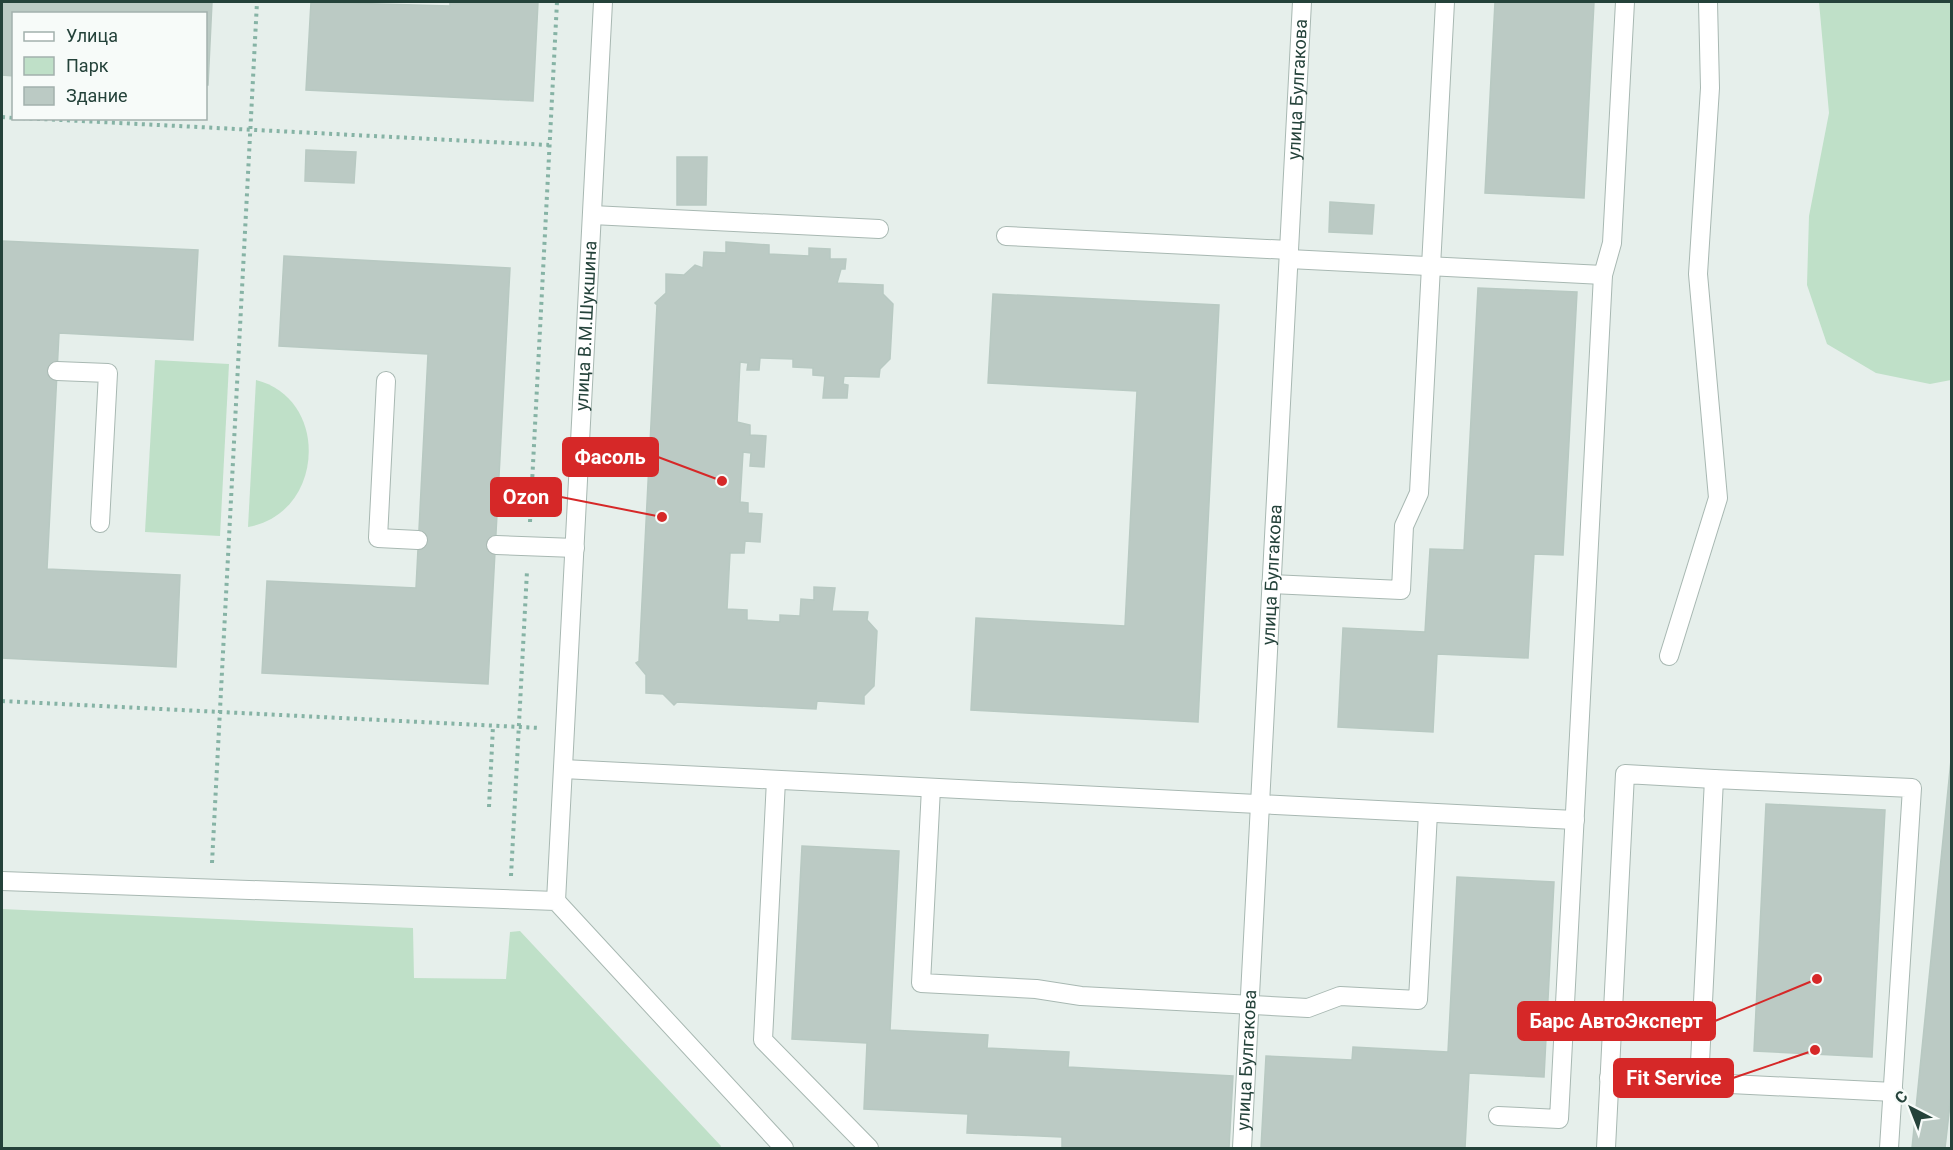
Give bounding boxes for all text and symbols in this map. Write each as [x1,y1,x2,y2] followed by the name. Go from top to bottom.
[12,12,207,120] legend
[1283,18,1311,160] street label: улица Булгакова
[66,25,118,46] text: Улица
[66,55,109,76] text: Парк
[66,85,128,106] text: Здание
[571,240,601,412] street label: улица В.М.Шукшина
[563,438,658,476] callout: Фасоль
[574,445,646,469] text: Фасоль
[491,478,561,516] callout: Ozon
[503,485,549,509] text: Ozon
[1257,504,1286,646] street label: улица Булгакова
[1232,989,1260,1131] street label: улица Булгакова
[1518,1002,1715,1040] callout: Барс АвтоЭксперт
[1529,1009,1703,1033] text: Барс АвтоЭксперт
[1614,1059,1733,1097] callout: Fit Service
[1626,1066,1722,1090] text: Fit Service
[1881,1078,1941,1138] north arrow
[1891,1087,1912,1108] text: С

